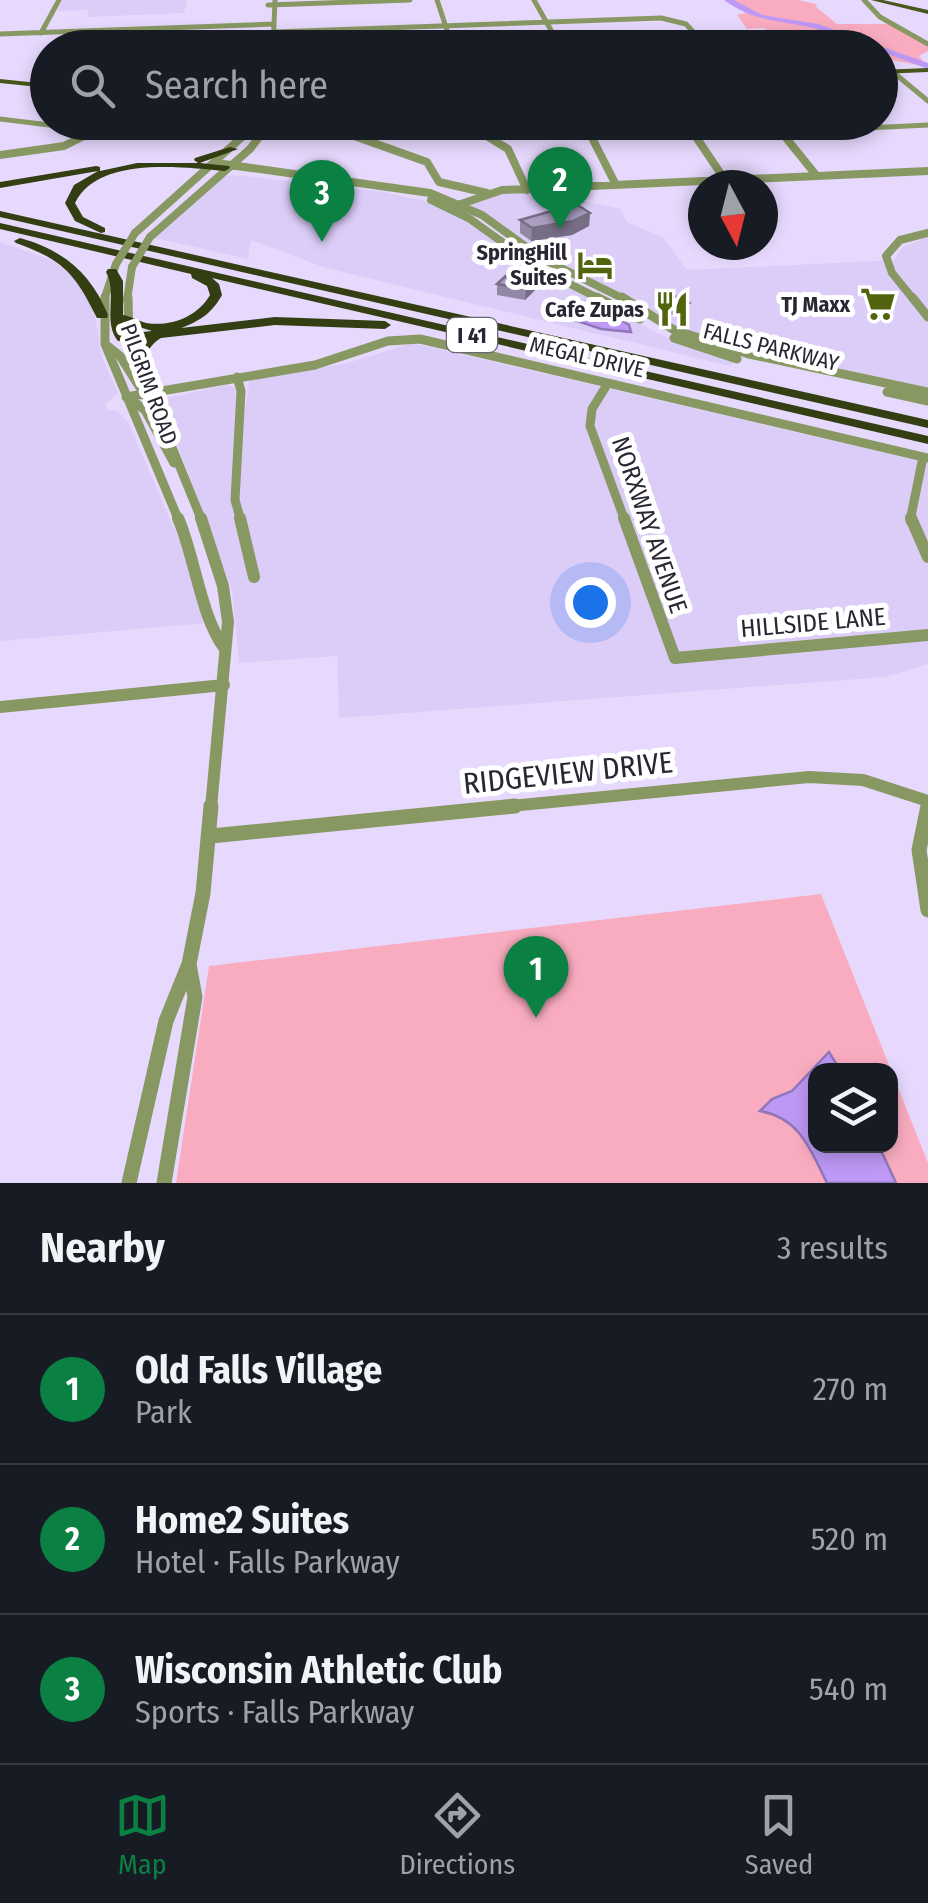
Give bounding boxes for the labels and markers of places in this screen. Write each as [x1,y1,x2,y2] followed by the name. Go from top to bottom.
[528,146,592,229] pin: 2
[290,160,354,242] pin: 3
[476,239,568,291] place label: SpringHill Suites
[576,246,614,284] hotel icon: SpringHill Suites
[859,285,897,323] supermarket icon: TJ Maxx
[653,290,691,328] restaurant icon: Cafe Zupas
[781,291,851,318] place label: TJ Maxx
[545,296,644,323] place label: Cafe Zupas
[504,936,568,1018] pin: 1

